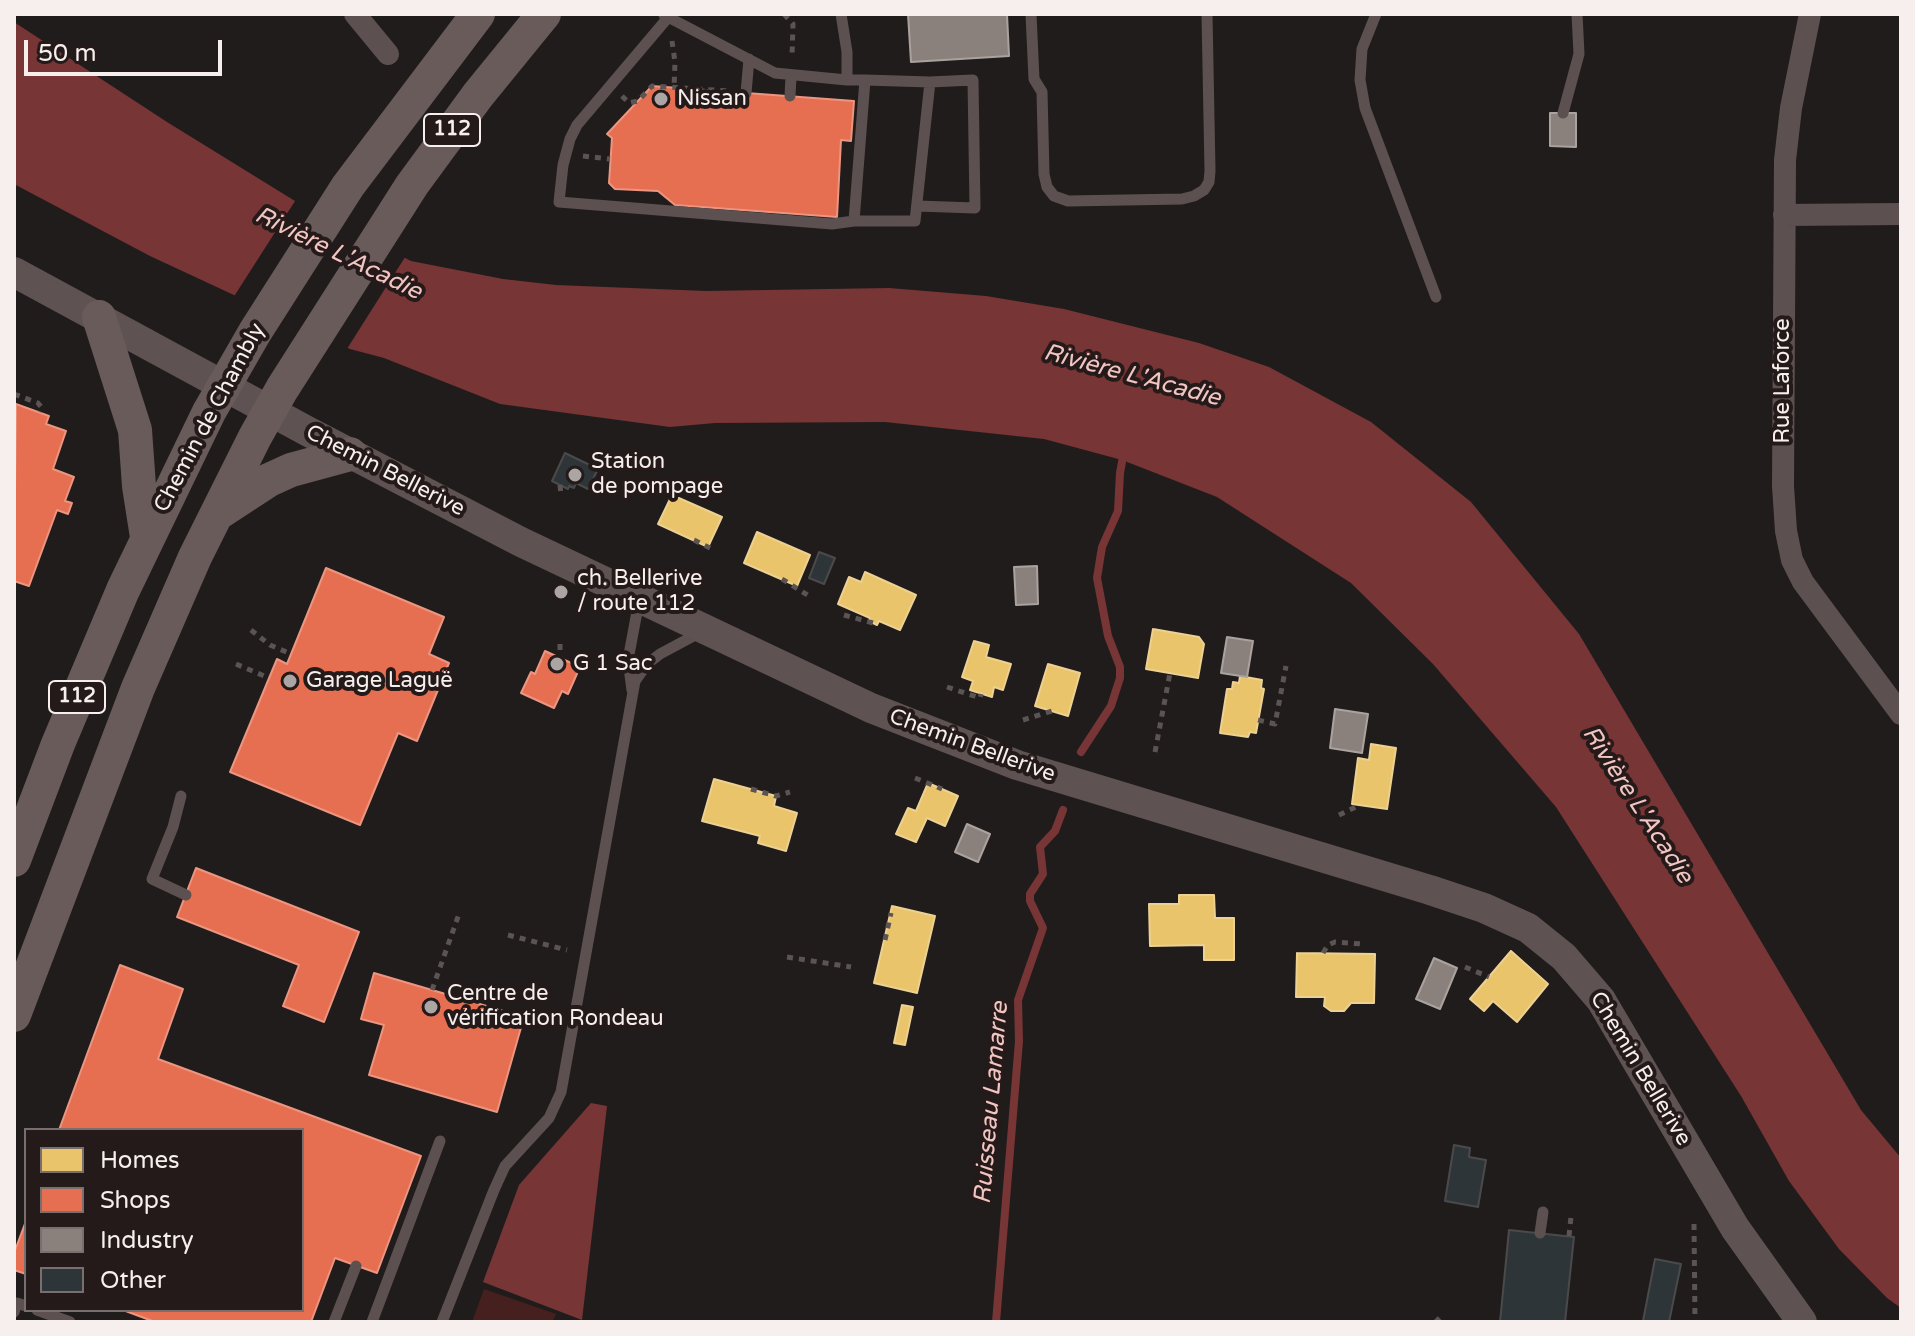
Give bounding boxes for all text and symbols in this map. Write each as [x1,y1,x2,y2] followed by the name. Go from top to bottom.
[28,24,226,74] scale bar
[38,39,96,68] text: 50 m
[677,86,747,112] place label: Nissan
[652,90,670,108] marker: Nissan
[424,114,480,146] road number: 112
[250,201,426,307] water label: Rivière L'Acadie
[1770,318,1796,444] street label: Rue Laforce
[149,319,271,517] street label: Chemin de Chambly
[1040,339,1224,413] water label: Rivière L'Acadie
[301,420,469,522] street label: Chemin Bellerive
[591,449,723,500] place label: Station de pompage
[566,466,584,484] marker: Station de pompage
[577,566,702,618] place label: ch. Bellerive / route 112
[552,583,570,601] marker: ch. Bellerive / route 112
[573,651,653,677] place label: G 1 Sac
[548,655,566,673] marker: G 1 Sac
[306,668,453,694] place label: Garage Laguë
[281,672,299,690] marker: Garage Laguë
[49,681,105,713] road number: 112
[885,704,1059,788] street label: Chemin Bellerive
[1575,721,1699,889] water label: Rivière L'Acadie
[447,981,664,1032] place label: Centre de vérification Rondeau
[1584,987,1696,1151] street label: Chemin Bellerive
[422,998,440,1016] marker: Centre de vérification Rondeau
[969,1001,1015,1205] water label: Ruisseau Lamarre
[24,1128,304,1312] legend
[100,1146,180,1175] text: Homes
[100,1186,170,1215] text: Shops
[100,1226,194,1255] text: Industry
[100,1266,166,1295] text: Other

